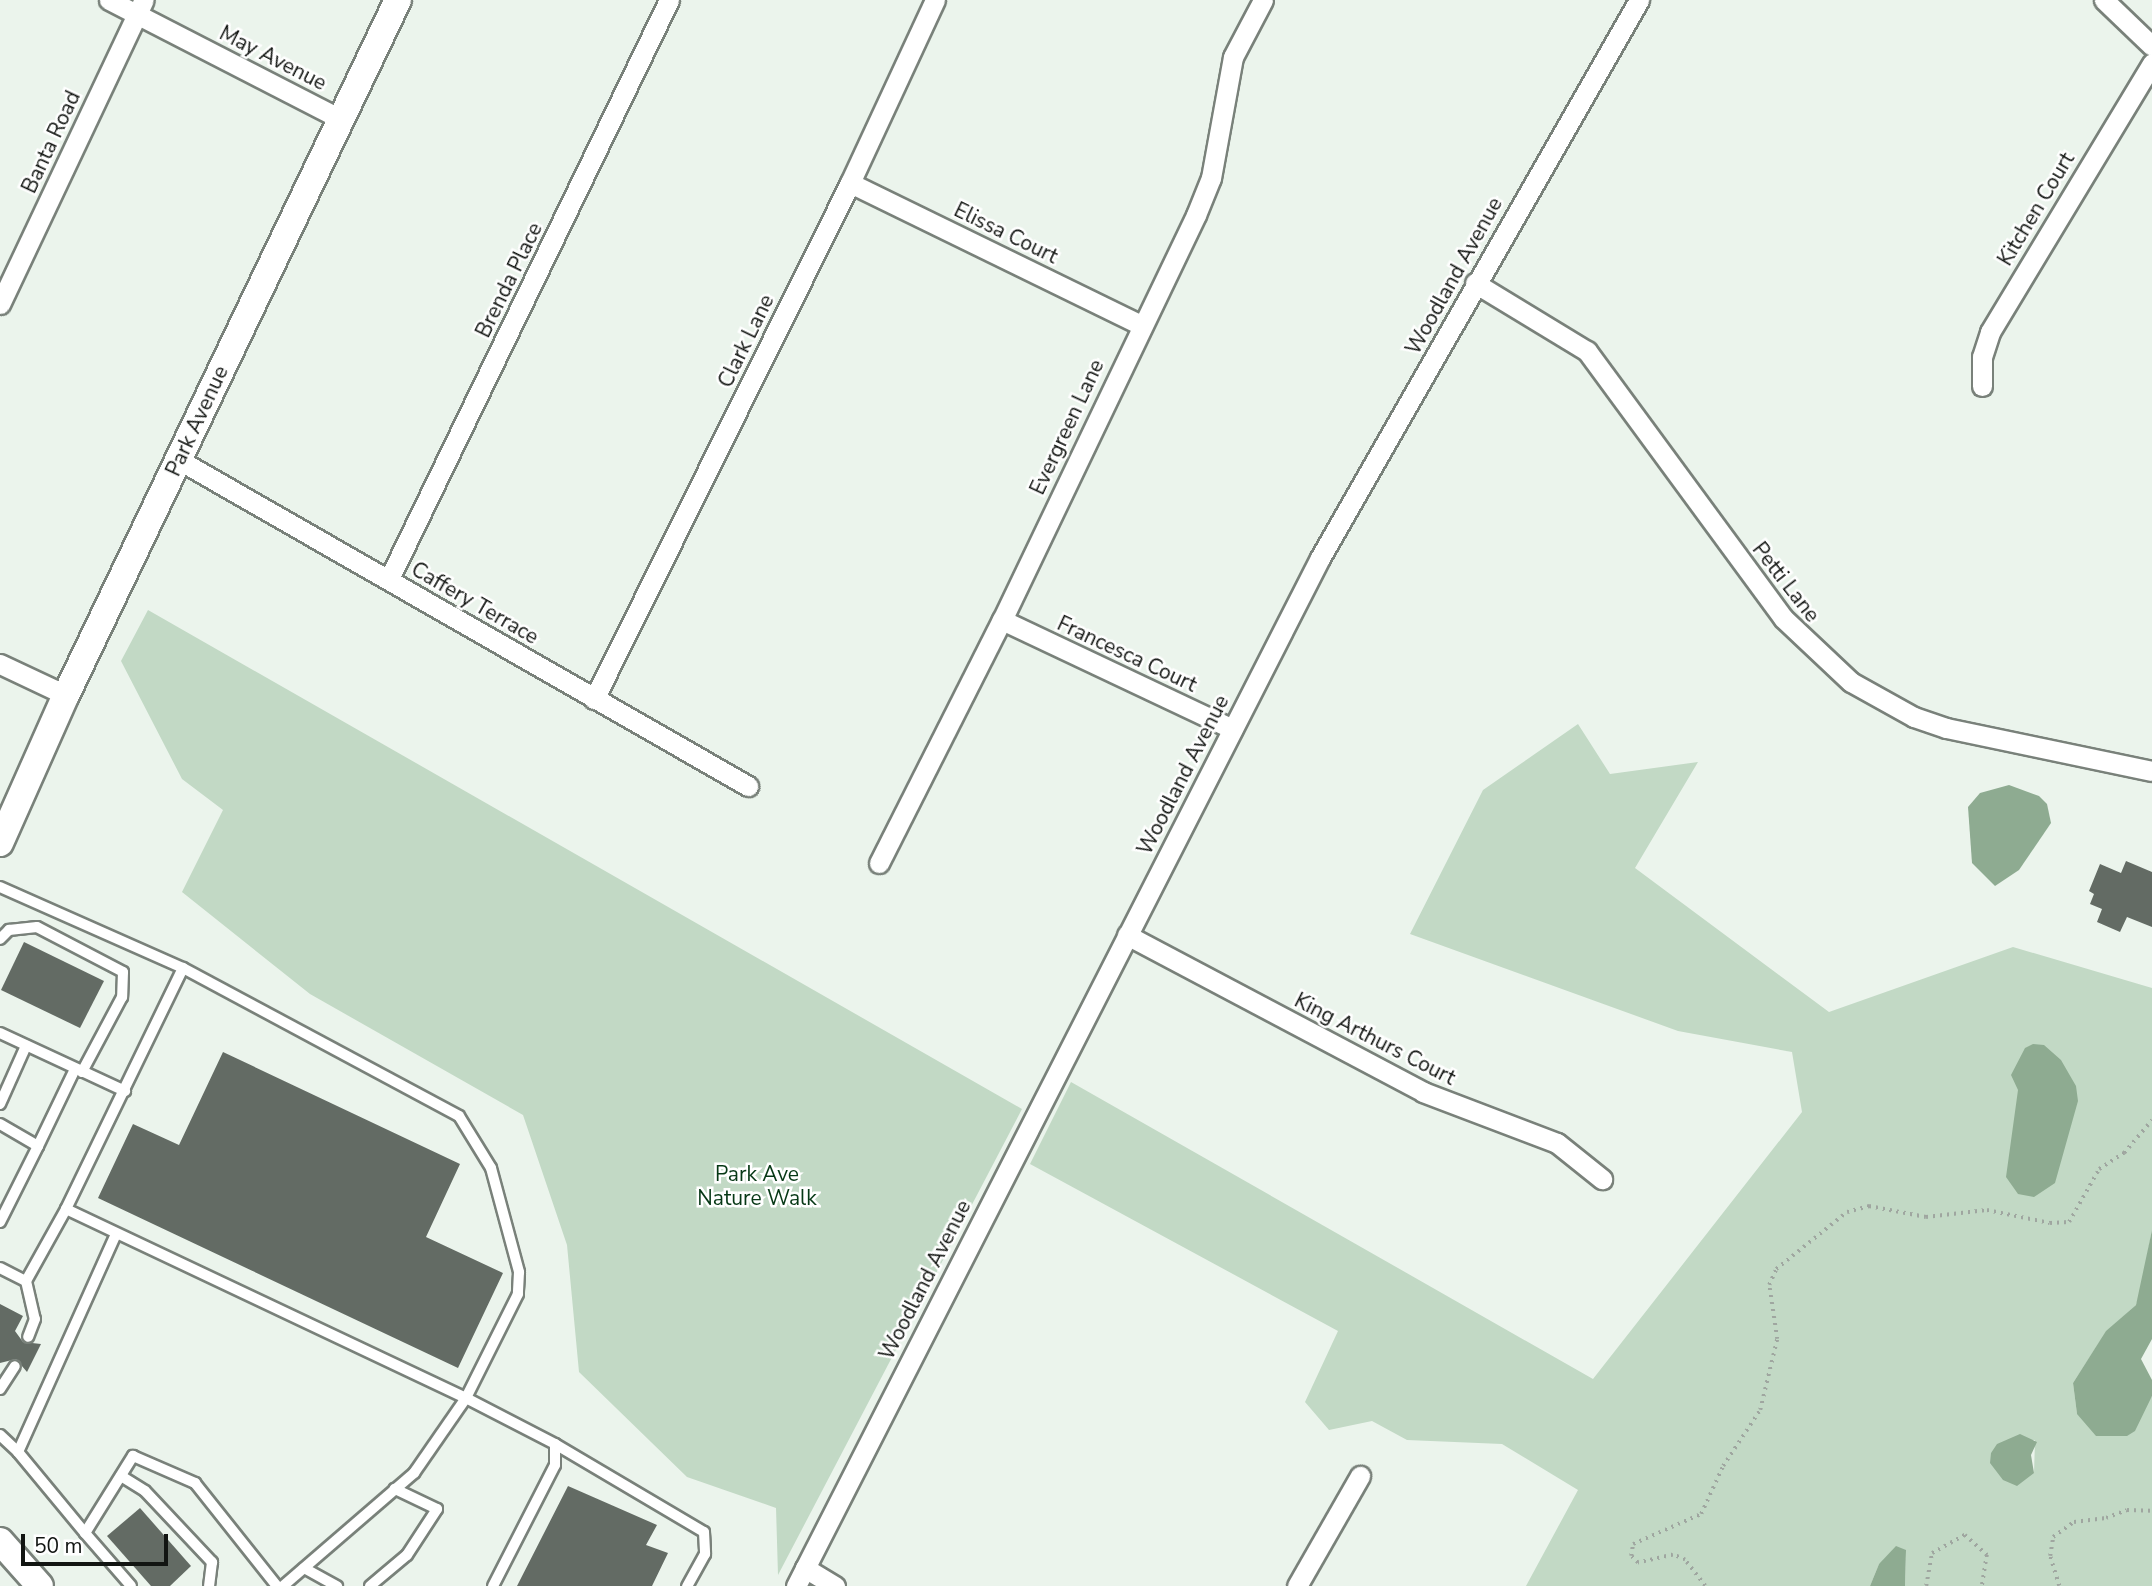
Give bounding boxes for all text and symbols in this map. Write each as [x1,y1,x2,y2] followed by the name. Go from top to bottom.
[215,20,331,96] street label: May Avenue
[16,87,86,197] street label: Banta Road
[1992,148,2080,270] street label: Kitchen Court
[1400,193,1508,359] street label: Woodland Avenue
[950,197,1062,269] street label: Elissa Court
[470,218,548,342] street label: Brenda Place
[713,290,779,392] street label: Clark Lane
[1025,355,1109,499] street label: Evergreen Lane
[160,362,234,480] street label: Park Avenue
[1747,537,1825,627] street label: Petti Lane
[407,556,543,650] street label: Caffery Terrace
[1053,611,1201,697] street label: Francesca Court
[1132,691,1234,859] street label: Woodland Avenue
[1290,988,1460,1090] street label: King Arthurs Court
[697,1161,817,1211] park label: Park Ave Nature Walk
[874,1196,976,1364] street label: Woodland Avenue
[24,1520,172,1564] scale bar
[34,1532,83,1560] text: 50 m

